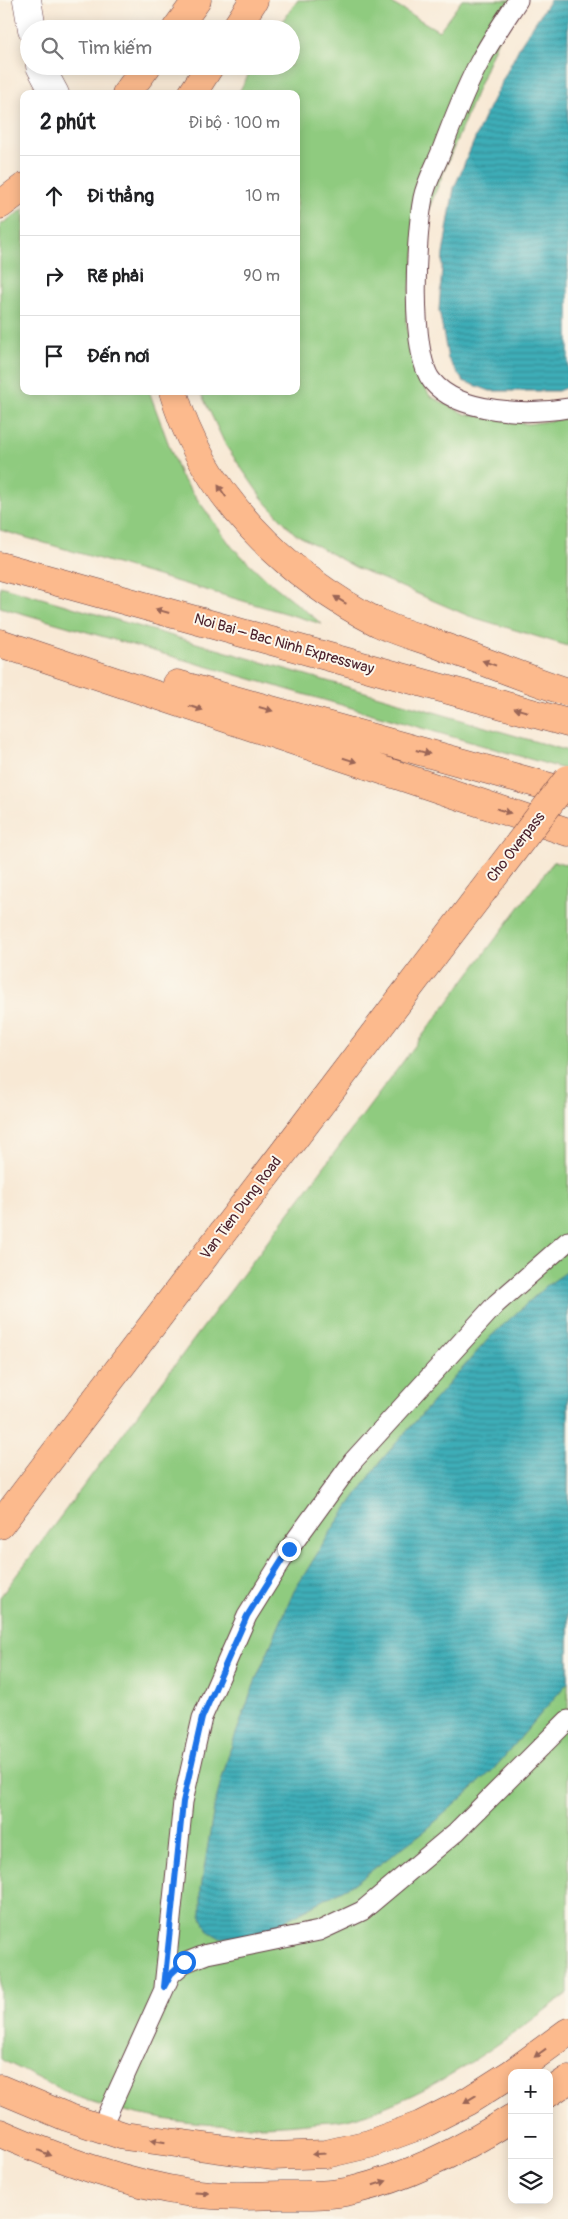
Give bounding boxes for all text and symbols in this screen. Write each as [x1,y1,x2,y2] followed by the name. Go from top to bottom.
[20,20,300,75] search box
[38,34,66,62] icon: search
[78,36,152,60] text: Tìm kiếm
[40,109,95,136] text: 2 phút
[188,113,280,133] text: Đi bộ · 100 m
[40,182,68,210] icon: ahead
[87,184,154,208] text: Đi thẳng
[245,186,280,206] text: 10 m
[40,262,68,290] icon: right
[87,264,143,288] text: Rẽ phải
[243,266,280,286] text: 90 m
[40,342,68,370] icon: arrive
[87,344,149,368] text: Đến nơi
[217,484,227,497] one-way arrow
[334,595,347,604] one-way arrow
[155,606,170,614] one-way arrow
[192,609,377,679] street label: Noi Bai – Bac Ninh Expressway
[482,659,497,666] one-way arrow
[188,705,203,713] one-way arrow
[259,705,274,713] one-way arrow
[513,706,528,714] one-way arrow
[415,748,430,756] one-way arrow
[342,757,357,764] one-way arrow
[497,807,512,815] one-way arrow
[483,808,550,886] street label: Cho Overpass
[196,1153,286,1263] street label: Van Tien Dung Road
[278,1538,301,1561] route end
[173,1951,196,1974] route start
[533,2048,547,2058] one-way arrow
[508,2069,553,2204] map controls
[508,2069,553,2114] button: +
[464,2094,477,2103] one-way arrow
[508,2114,553,2159] button: −
[149,2137,165,2145] one-way arrow
[38,2149,52,2157] one-way arrow
[311,2151,327,2159] one-way arrow
[508,2159,553,2204] button: layers
[373,2178,388,2186] one-way arrow
[194,2190,210,2198] one-way arrow

